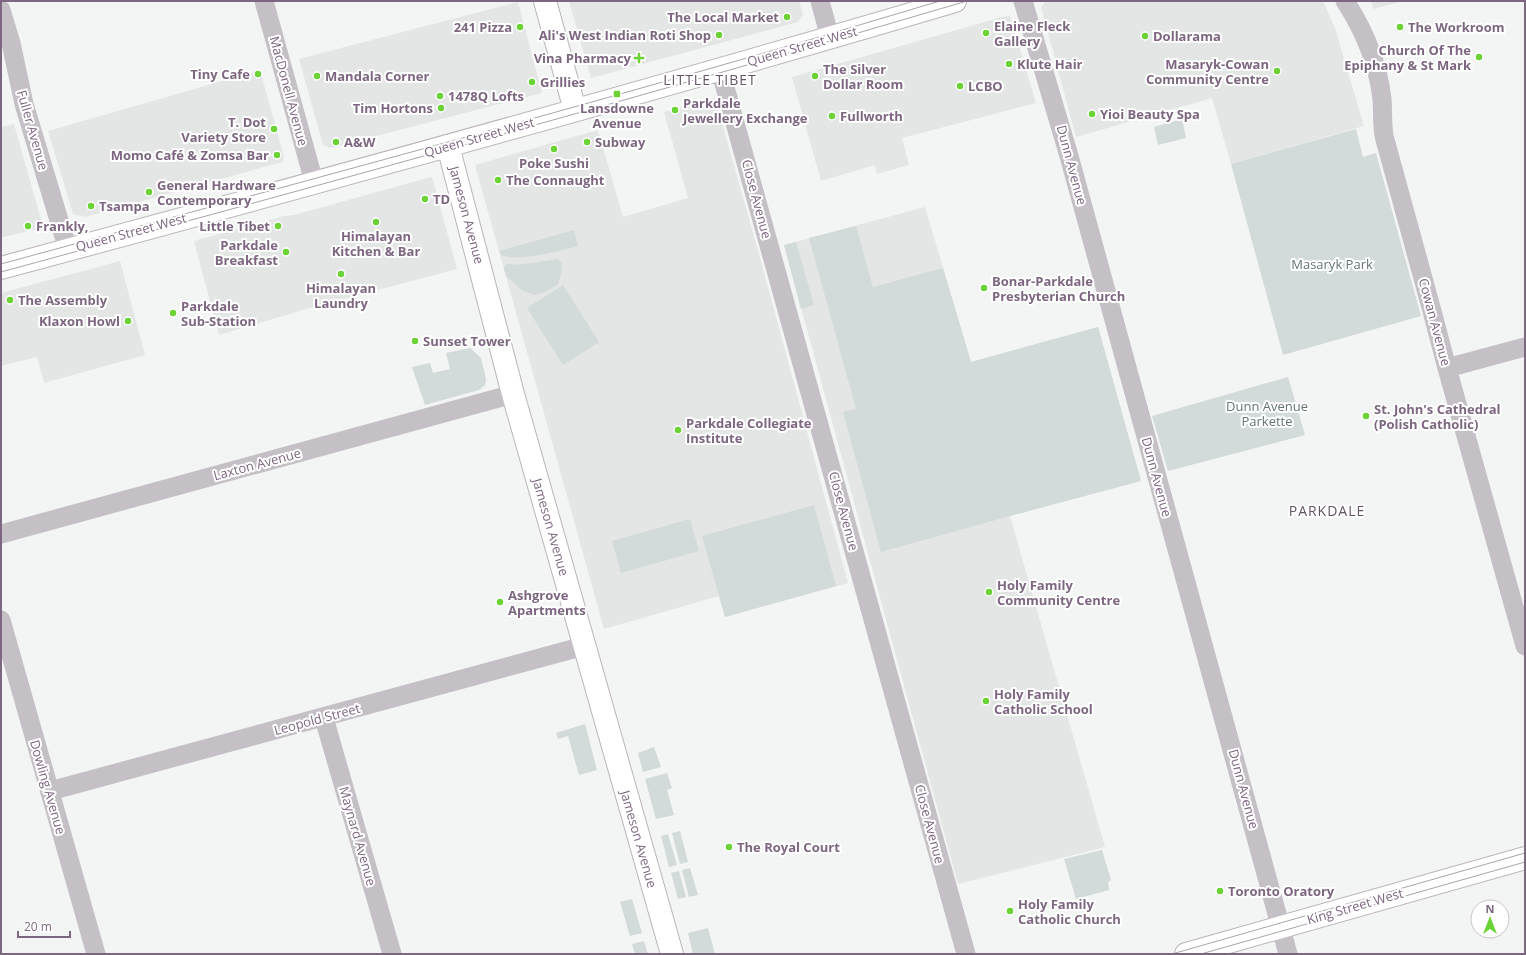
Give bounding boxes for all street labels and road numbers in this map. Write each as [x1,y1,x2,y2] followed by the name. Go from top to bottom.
[745,22,860,70] street label: Queen Street West
[266,34,312,148] street label: MacDonell Avenue
[13,88,53,172] street label: Fuller Avenue
[422,113,537,161] street label: Queen Street West
[1053,123,1091,207] street label: Dunn Avenue
[738,157,776,241] street label: Close Avenue
[445,162,489,266] street label: Jameson Avenue
[74,208,189,255] street label: Queen Street West
[1415,276,1455,368] street label: Cowan Avenue
[1138,435,1176,519] street label: Dunn Avenue
[211,444,303,484] street label: Laxton Avenue
[825,469,863,553] street label: Close Avenue
[528,474,574,578] street label: Jameson Avenue
[272,699,362,739] street label: Leopold Street
[26,738,70,836] street label: Dowling Avenue
[1225,747,1263,831] street label: Dunn Avenue
[911,782,949,866] street label: Close Avenue
[335,784,381,888] street label: Maynard Avenue
[616,786,662,890] street label: Jameson Avenue
[1305,884,1406,928] street label: King Street West

